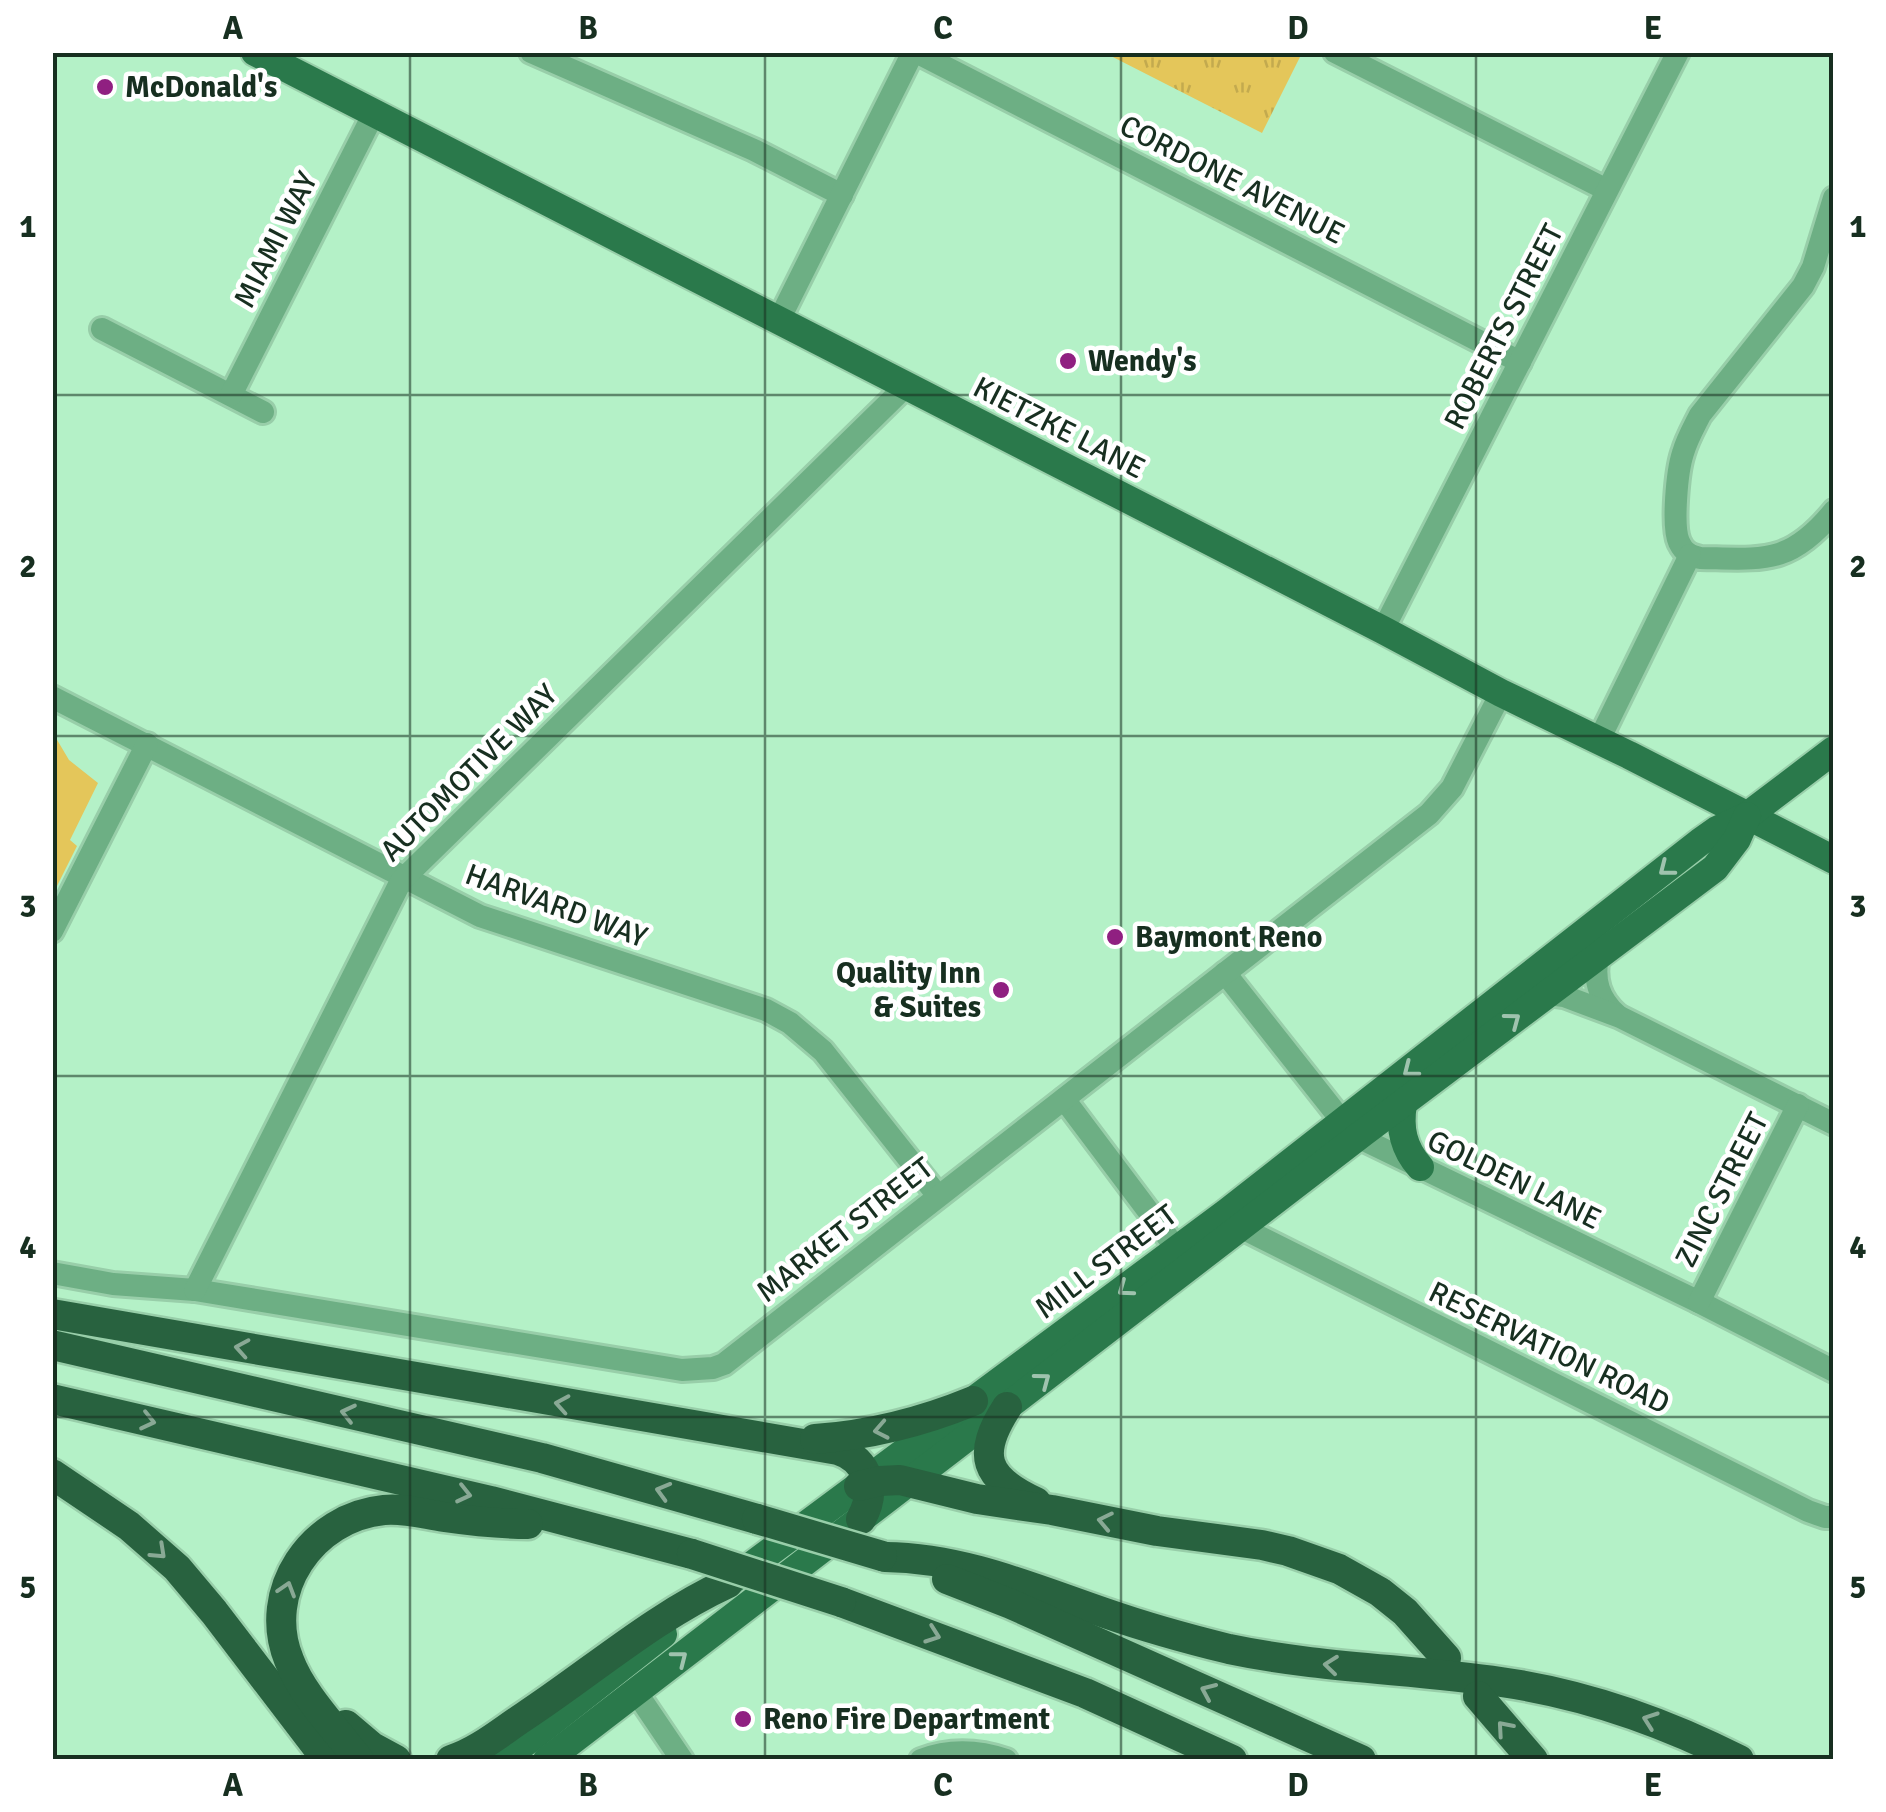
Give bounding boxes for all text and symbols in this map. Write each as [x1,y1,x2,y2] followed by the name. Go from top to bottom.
[223,9,244,48] text: A
[578,9,598,48] text: B
[933,9,953,48] text: C
[1287,9,1309,48] text: D
[1644,9,1662,48] text: E
[125,69,277,106] place label: McDonald's
[94,76,116,98] marker: McDonald's
[1113,107,1351,253] street label: CORDONE AVENUE
[226,166,326,314] street label: MIAMI WAY
[19,207,37,246] text: 1
[1849,207,1867,246] text: 1
[1436,218,1572,436] street label: ROBERTS STREET
[1088,343,1197,380] place label: Wendy's
[1057,350,1079,372] marker: Wendy's
[967,369,1151,487] street label: KIETZKE LANE
[19,547,37,586] text: 2
[1849,547,1867,586] text: 2
[373,677,565,869] street label: AUTOMOTIVE WAY
[460,856,652,956] street label: HARVARD WAY
[1659,857,1677,874] one-way arrow
[19,887,37,926] text: 3
[1849,887,1867,926] text: 3
[1135,919,1323,956] place label: Baymont Reno
[1104,926,1126,948] marker: Baymont Reno
[836,955,981,1026] place label: Quality Inn & Suites
[990,979,1012,1001] marker: Quality Inn & Suites
[1502,1015,1520,1032] one-way arrow
[1403,1058,1421,1076] one-way arrow
[1667,1106,1777,1273] street label: ZINC STREET
[1421,1122,1607,1238] street label: GOLDEN LANE
[749,1149,941,1311] street label: MARKET STREET
[1028,1197,1184,1327] street label: MILL STREET
[19,1228,37,1267] text: 4
[1849,1228,1867,1267] text: 4
[1423,1274,1675,1422] street label: RESERVATION ROAD
[1118,1277,1136,1294] one-way arrow
[234,1338,250,1359] one-way arrow
[1032,1374,1050,1391] one-way arrow
[554,1394,571,1415] one-way arrow
[340,1404,357,1425] one-way arrow
[139,1409,156,1430] one-way arrow
[872,1419,889,1440] one-way arrow
[455,1482,472,1503] one-way arrow
[655,1482,672,1503] one-way arrow
[1096,1511,1113,1532] one-way arrow
[148,1540,166,1558] one-way arrow
[19,1568,37,1607] text: 5
[1849,1568,1867,1607] text: 5
[275,1582,296,1599] one-way arrow
[923,1623,941,1643] one-way arrow
[669,1652,687,1669] one-way arrow
[1322,1655,1338,1676] one-way arrow
[1200,1683,1218,1703] one-way arrow
[763,1701,1050,1738] place label: Reno Fire Department
[732,1708,754,1730] marker: Reno Fire Department
[1642,1712,1660,1732] one-way arrow
[1498,1722,1516,1740] one-way arrow
[223,1766,244,1805] text: A
[578,1766,598,1805] text: B
[933,1766,953,1805] text: C
[1287,1766,1309,1805] text: D
[1644,1766,1662,1805] text: E

